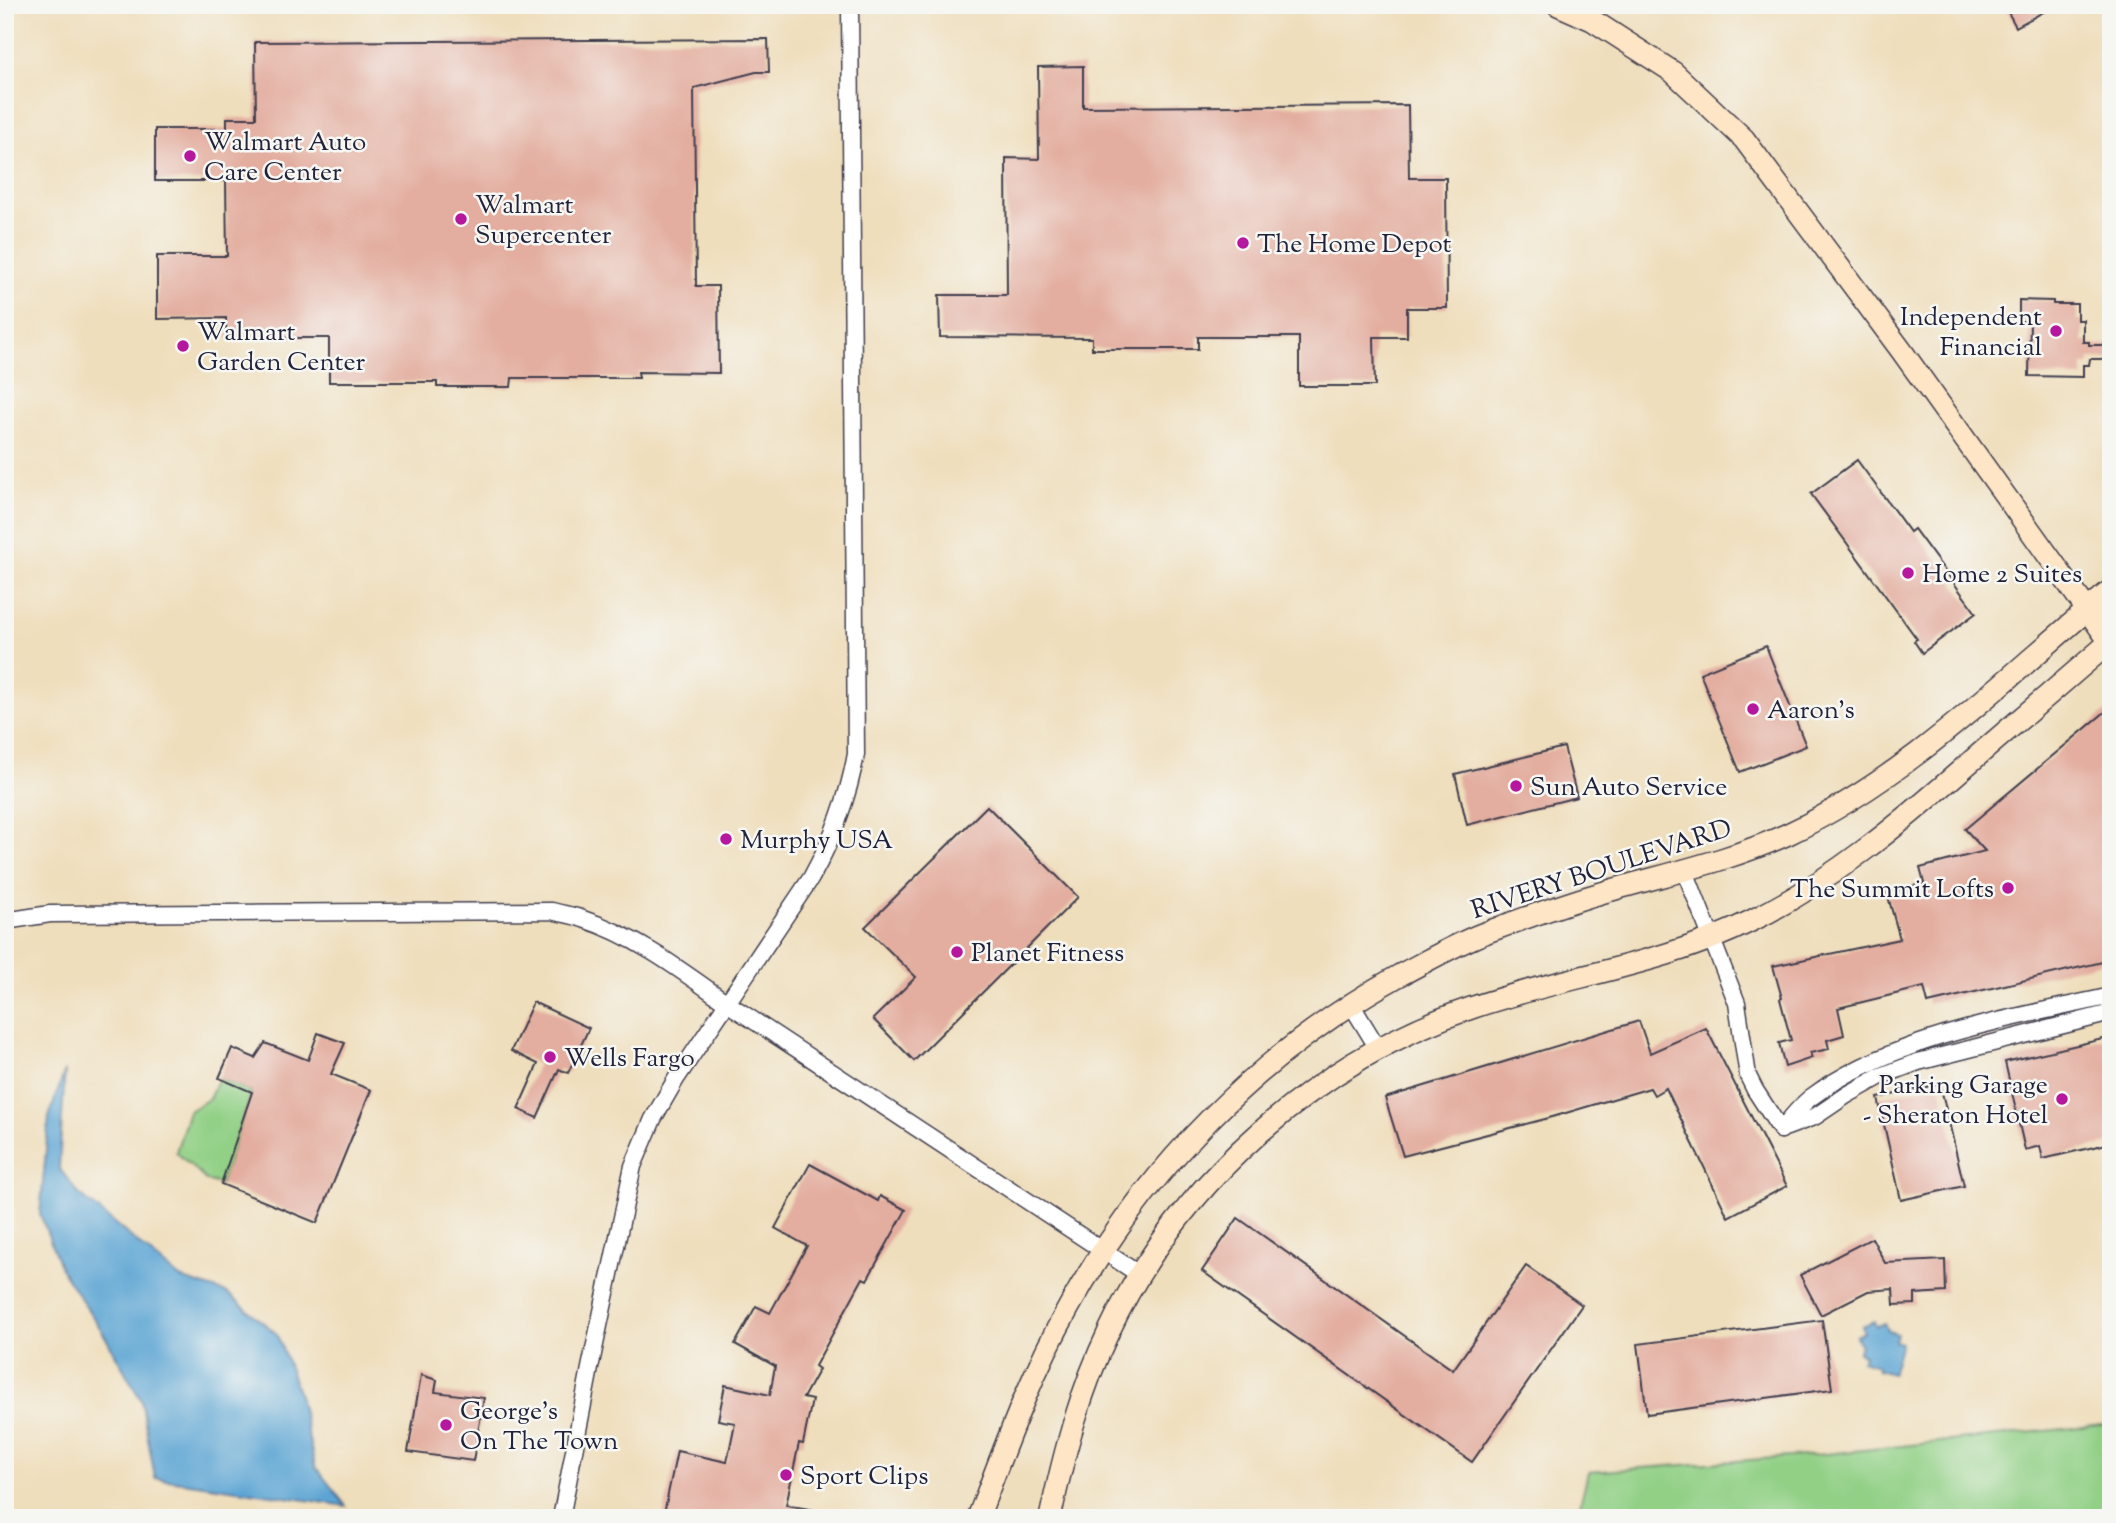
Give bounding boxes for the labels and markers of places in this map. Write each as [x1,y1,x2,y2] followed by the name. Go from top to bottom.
[204,125,366,192] place label: Walmart Auto Care Center
[182,148,198,164] marker: Walmart Auto Care Center
[475,188,612,255] place label: Walmart Supercenter
[453,211,469,227] marker: Walmart Supercenter
[1257,227,1452,264] place label: The Home Depot
[1235,235,1251,251] marker: The Home Depot
[1900,300,2042,367] place label: Independent Financial
[197,315,366,382] place label: Walmart Garden Center
[2048,323,2064,339] marker: Independent Financial
[175,338,191,354] marker: Walmart Garden Center
[1922,557,2082,594] place label: Home 2 Suites
[1900,565,1916,581] marker: Home 2 Suites
[1767,693,1855,730] place label: Aaron's
[1745,701,1761,717] marker: Aaron's
[1530,770,1727,807] place label: Sun Auto Service
[1508,778,1524,794] marker: Sun Auto Service
[740,823,893,860] place label: Murphy USA
[718,831,734,847] marker: Murphy USA
[1790,872,1994,909] place label: The Summit Lofts
[2000,880,2016,896] marker: The Summit Lofts
[971,936,1124,973] place label: Planet Fitness
[949,944,965,960] marker: Planet Fitness
[564,1041,695,1078] place label: Wells Fargo
[542,1049,558,1065] marker: Wells Fargo
[1863,1068,2048,1135] place label: Parking Garage - Sheraton Hotel
[2054,1091,2070,1107] marker: Parking Garage - Sheraton Hotel
[460,1394,618,1461] place label: George's On The Town
[438,1417,454,1433] marker: George's On The Town
[800,1459,928,1496] place label: Sport Clips
[778,1467,794,1483] marker: Sport Clips

